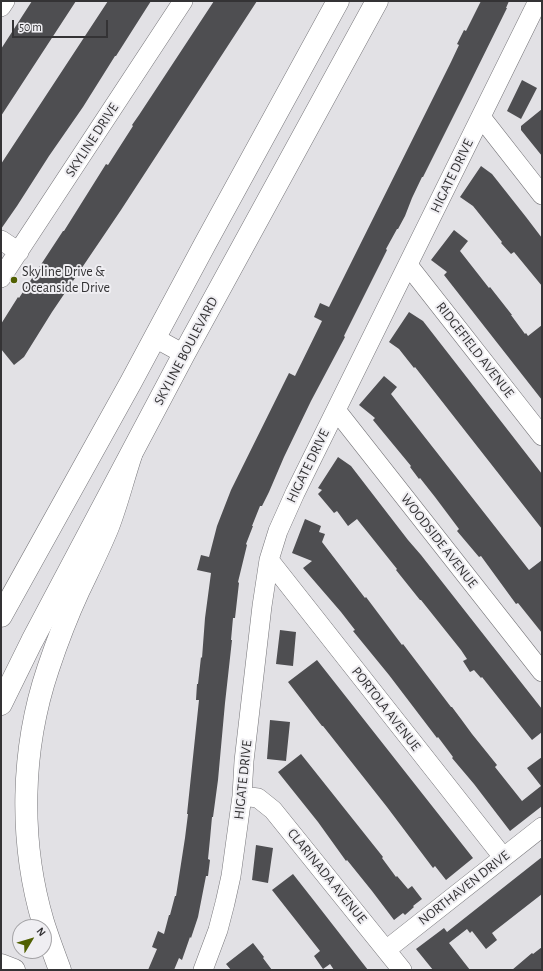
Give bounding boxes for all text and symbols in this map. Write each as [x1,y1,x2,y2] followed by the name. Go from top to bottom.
[14,12,110,38] scale bar
[19,21,42,33] text: 50 m
[62,100,122,180] street label: SKYLINE DRIVE
[427,136,477,216] street label: HIGATE DRIVE
[22,264,110,296] place label: Skyline Drive & Oceanside Drive
[9,275,19,285] marker: Skyline Drive & Oceanside Drive
[150,294,222,408] street label: SKYLINE BOULEVARD
[432,299,518,401] street label: RIDGEFIELD AVENUE
[283,426,333,506] street label: HIGATE DRIVE
[397,490,481,592] street label: WOODSIDE AVENUE
[348,664,424,754] street label: PORTOLA AVENUE
[230,739,256,821] street label: HIGATE DRIVE
[284,825,370,927] street label: CLARINADA AVENUE
[415,847,513,929] street label: NORTHAVEN DRIVE
[12,919,52,959] north arrow
[34,926,48,938] text: N

